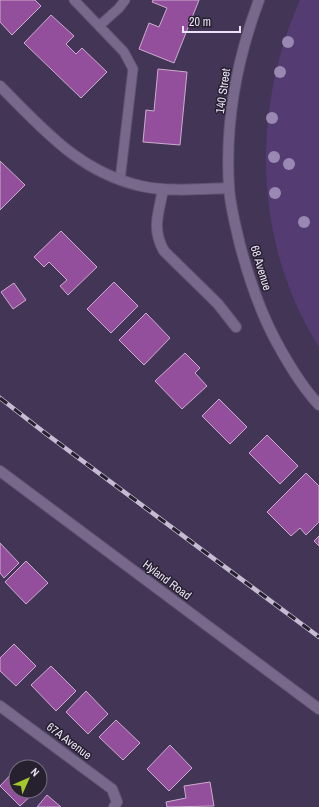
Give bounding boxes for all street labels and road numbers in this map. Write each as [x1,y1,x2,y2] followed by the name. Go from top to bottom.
[212,67,234,115] street label: 140 Street
[247,243,275,293] street label: 68 Avenue
[139,556,195,604] street label: Hyland Road
[43,719,95,763] street label: 67A Avenue

